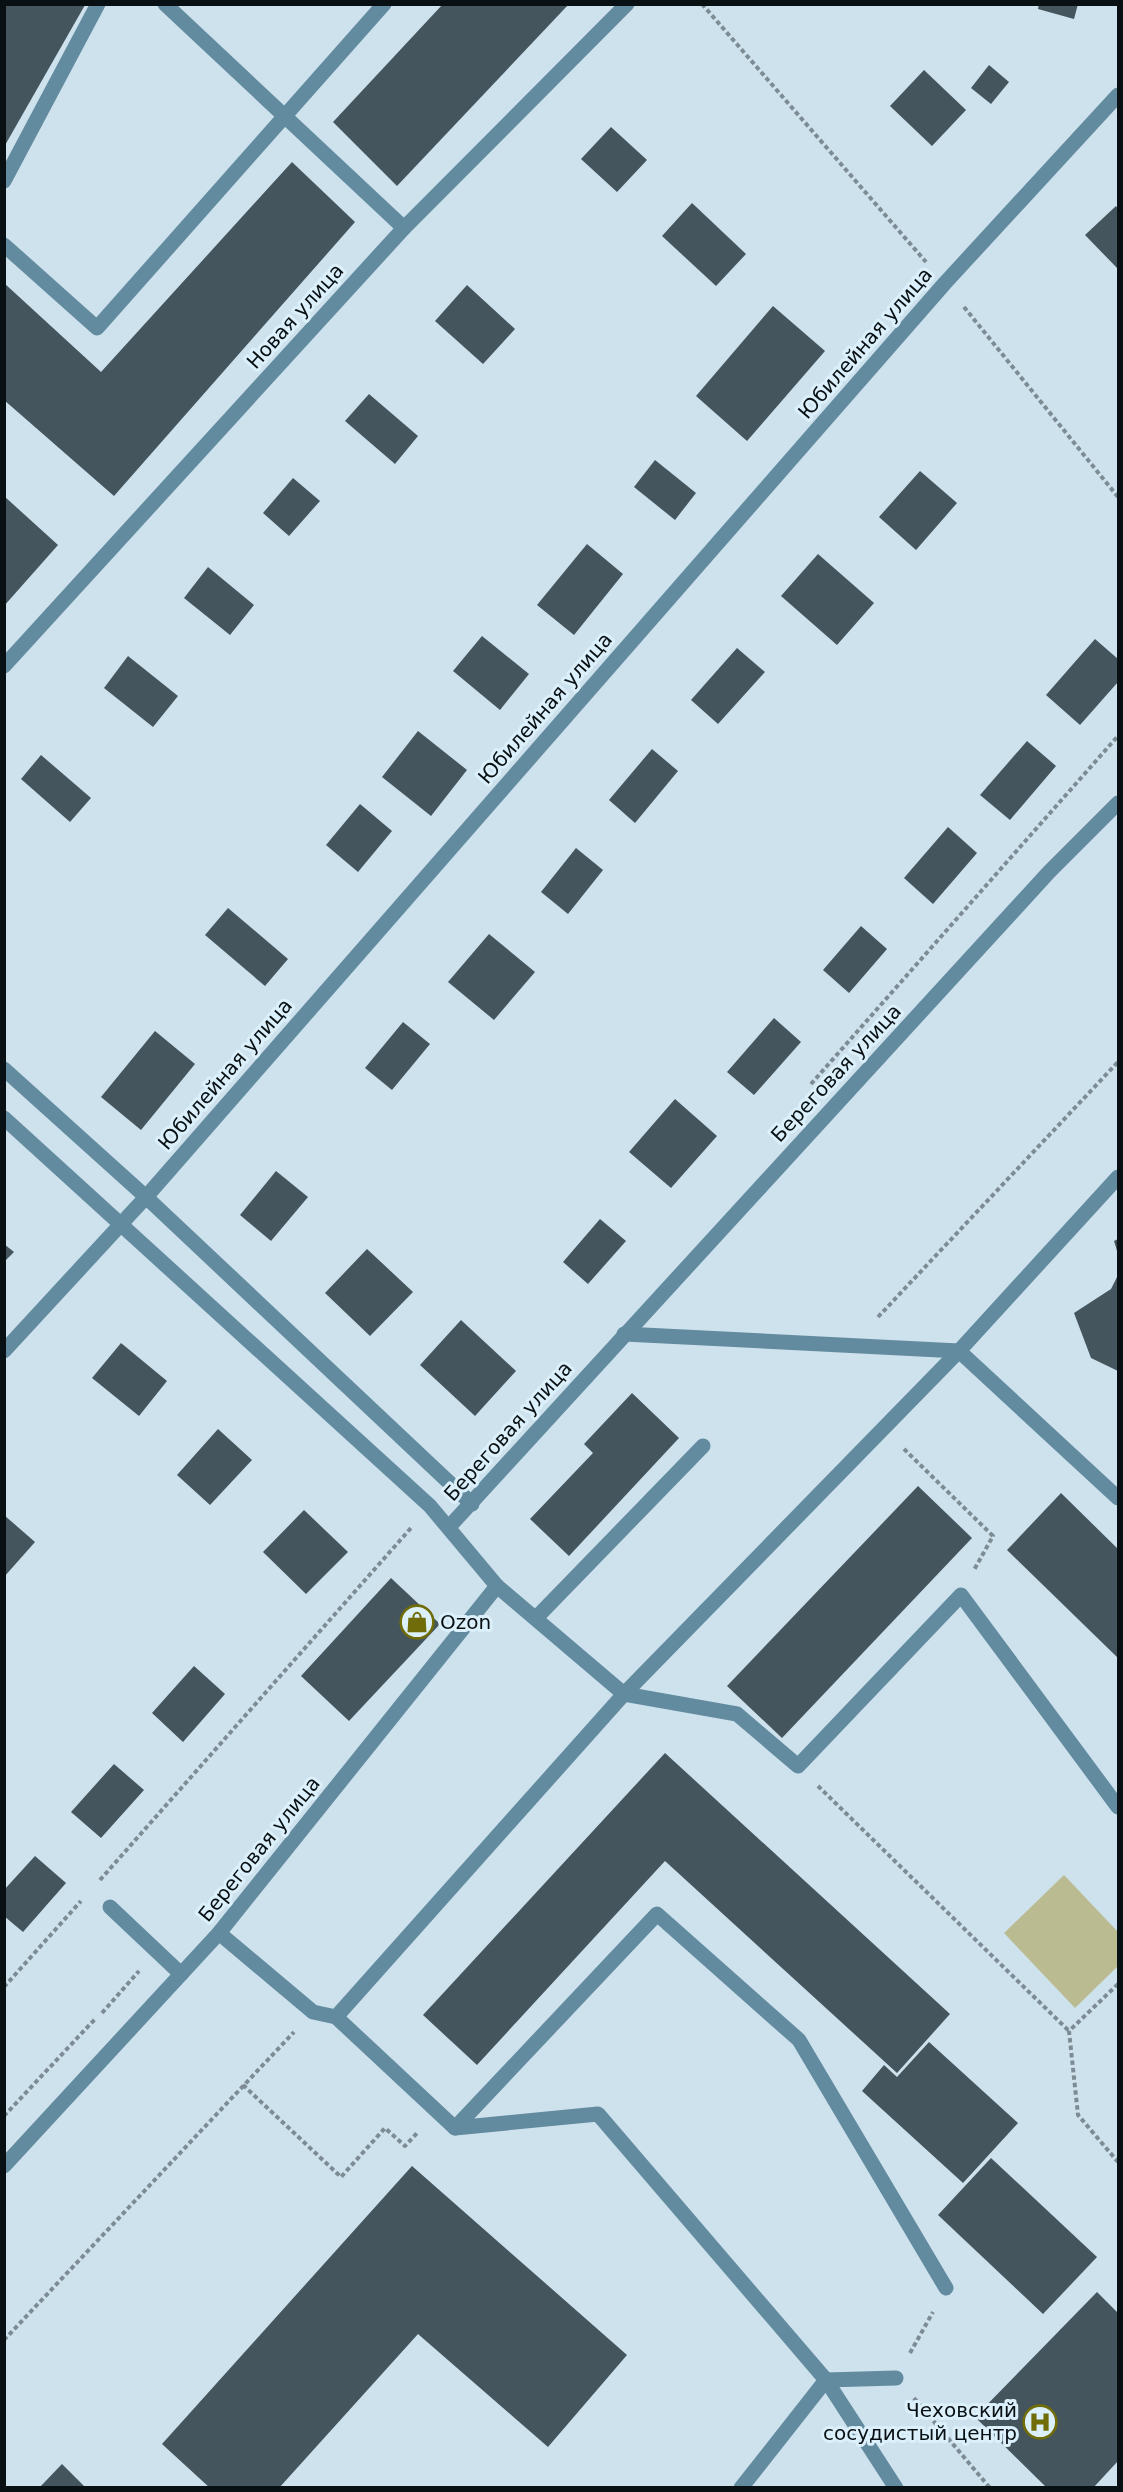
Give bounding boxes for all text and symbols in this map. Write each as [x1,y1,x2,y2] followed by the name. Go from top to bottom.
[242,258,348,374] street label: Новая улица
[793,263,937,423] street label: Юбилейная улица
[473,628,617,788] street label: Юбилейная улица
[153,994,297,1154] street label: Юбилейная улица
[766,999,906,1147] street label: Береговая улица
[439,1356,577,1506] street label: Береговая улица
[399,1604,435,1640] shop icon: Ozon
[440,1610,491,1634] place label: Ozon
[193,1772,325,1926] street label: Береговая улица
[823,2398,1017,2445] place label: Чеховский сосудистый центр
[1022,2404,1058,2440] hospital icon: Чеховский сосудистый центр

